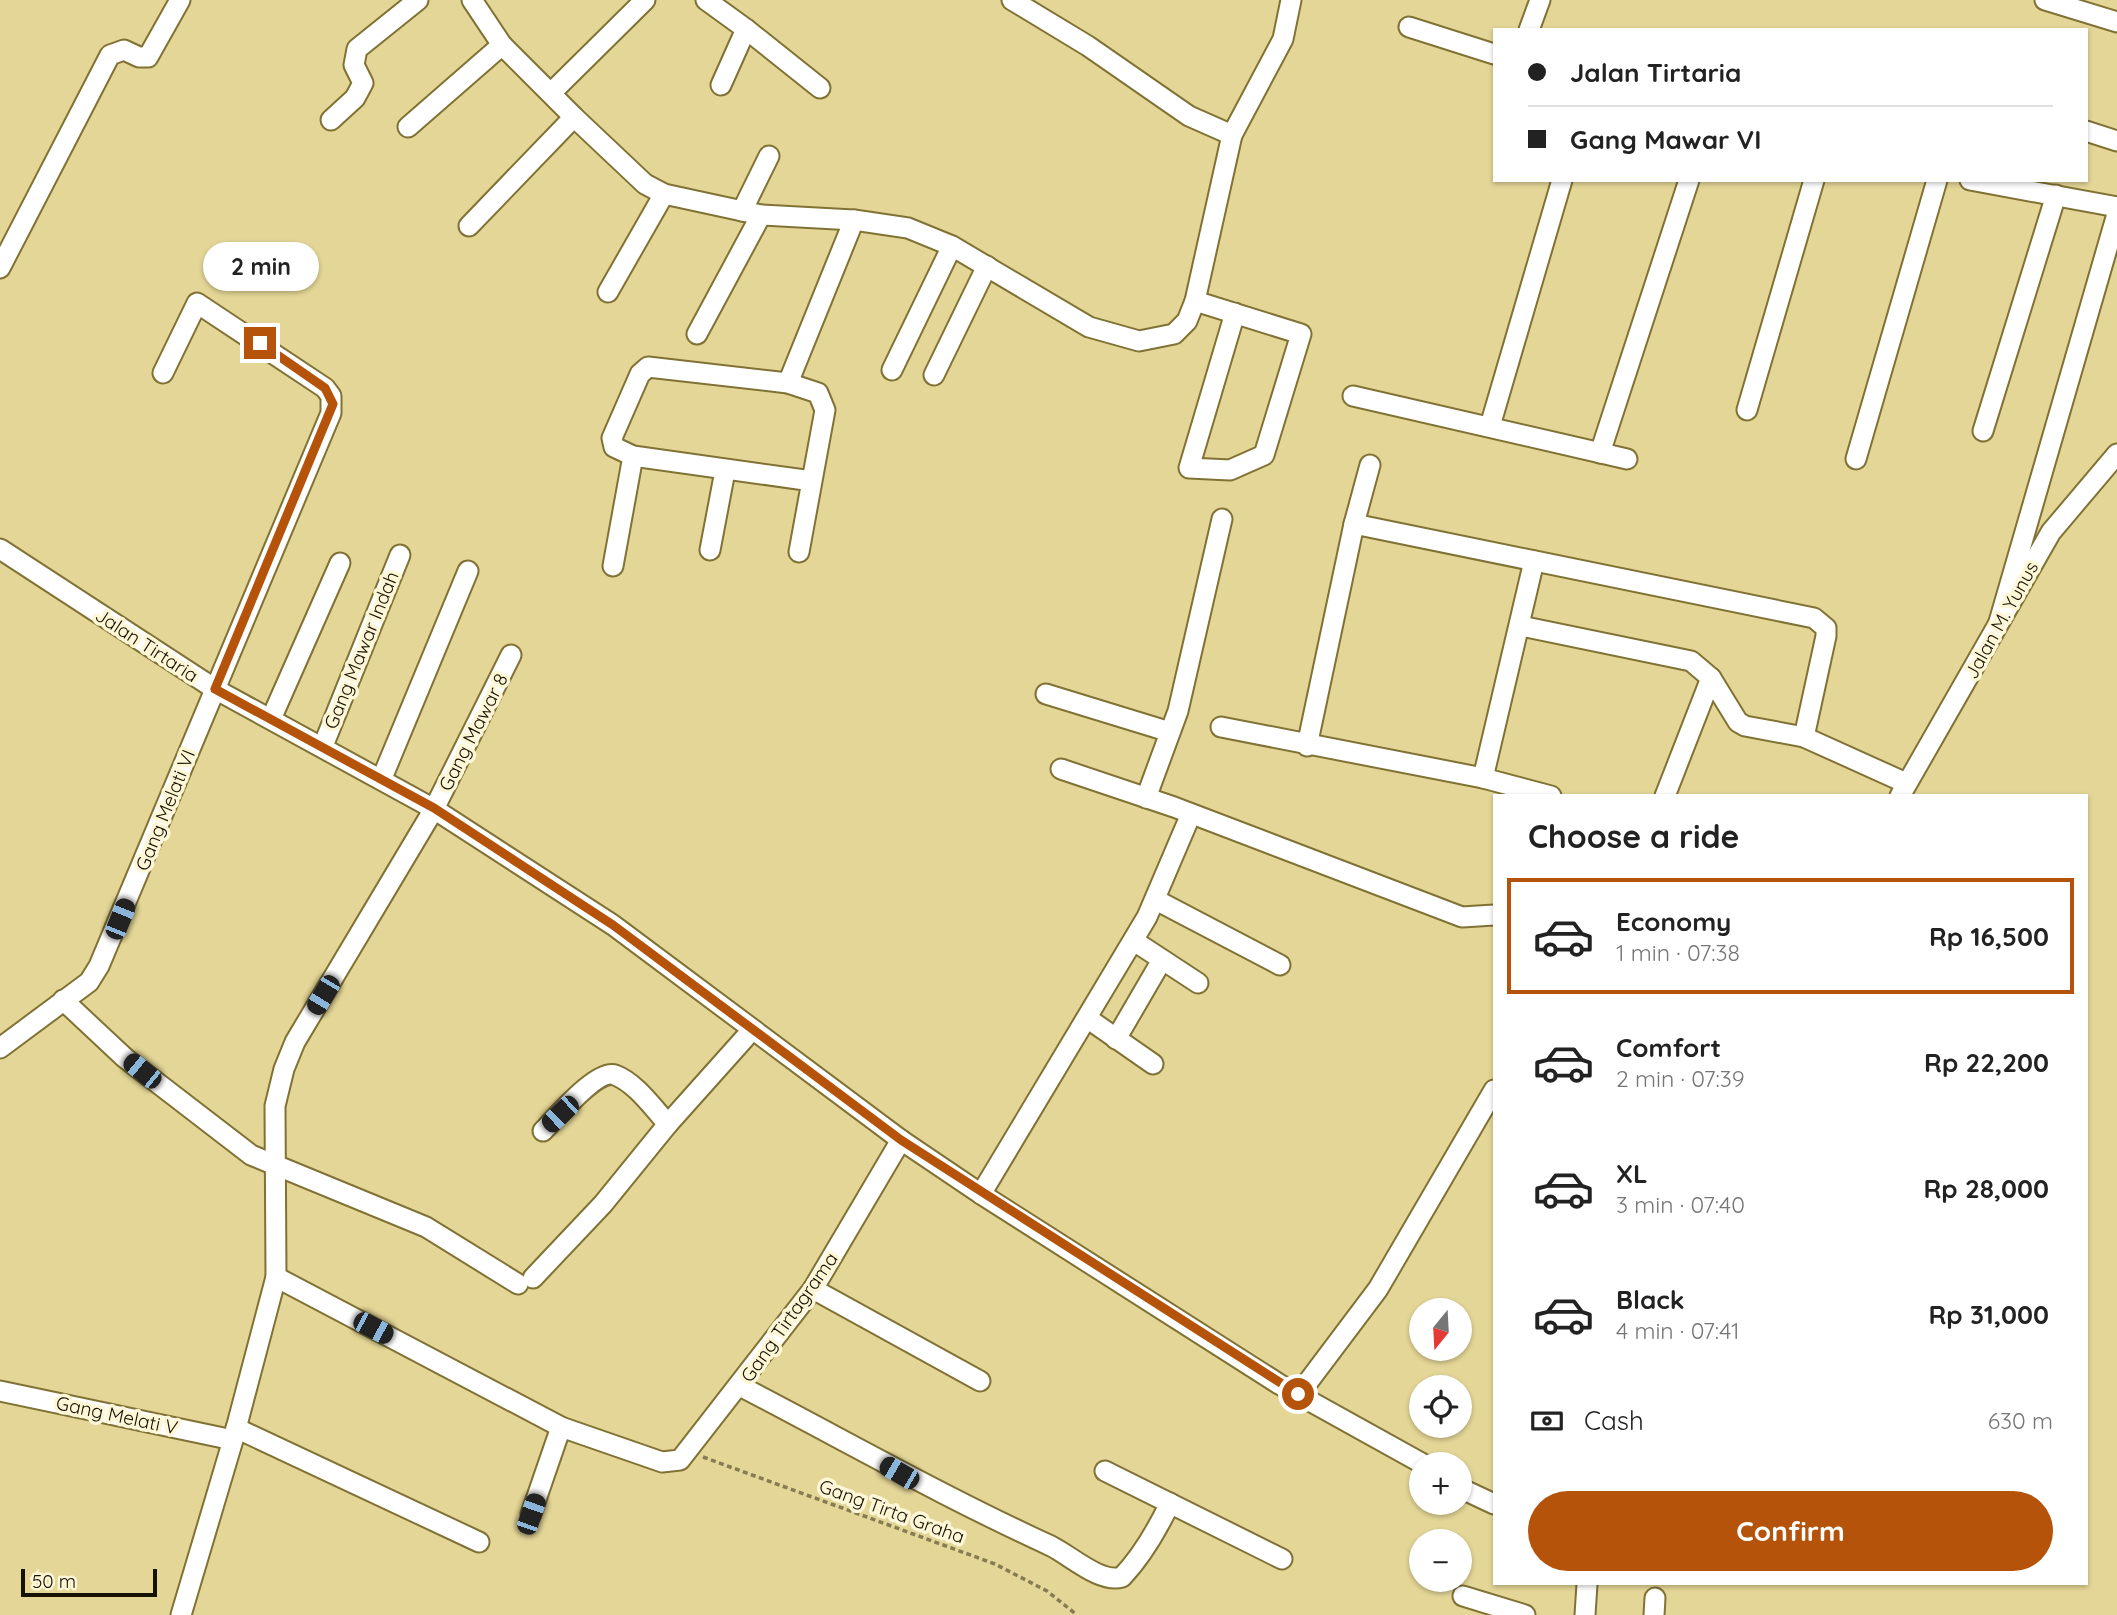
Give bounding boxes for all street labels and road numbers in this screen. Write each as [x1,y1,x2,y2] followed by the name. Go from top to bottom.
[1959,557,2043,683] street label: Jalan M. Yunus
[318,568,404,732] street label: Gang Mawar Indah
[91,603,203,687] street label: Jalan Tirtaria
[433,669,513,795] street label: Gang Mawar 8
[130,746,200,874] street label: Gang Melati VI
[735,1247,843,1387] street label: Gang Tirtagrama
[54,1390,180,1440] street label: Gang Melati V
[816,1474,968,1548] street label: Gang Tirta Graha

